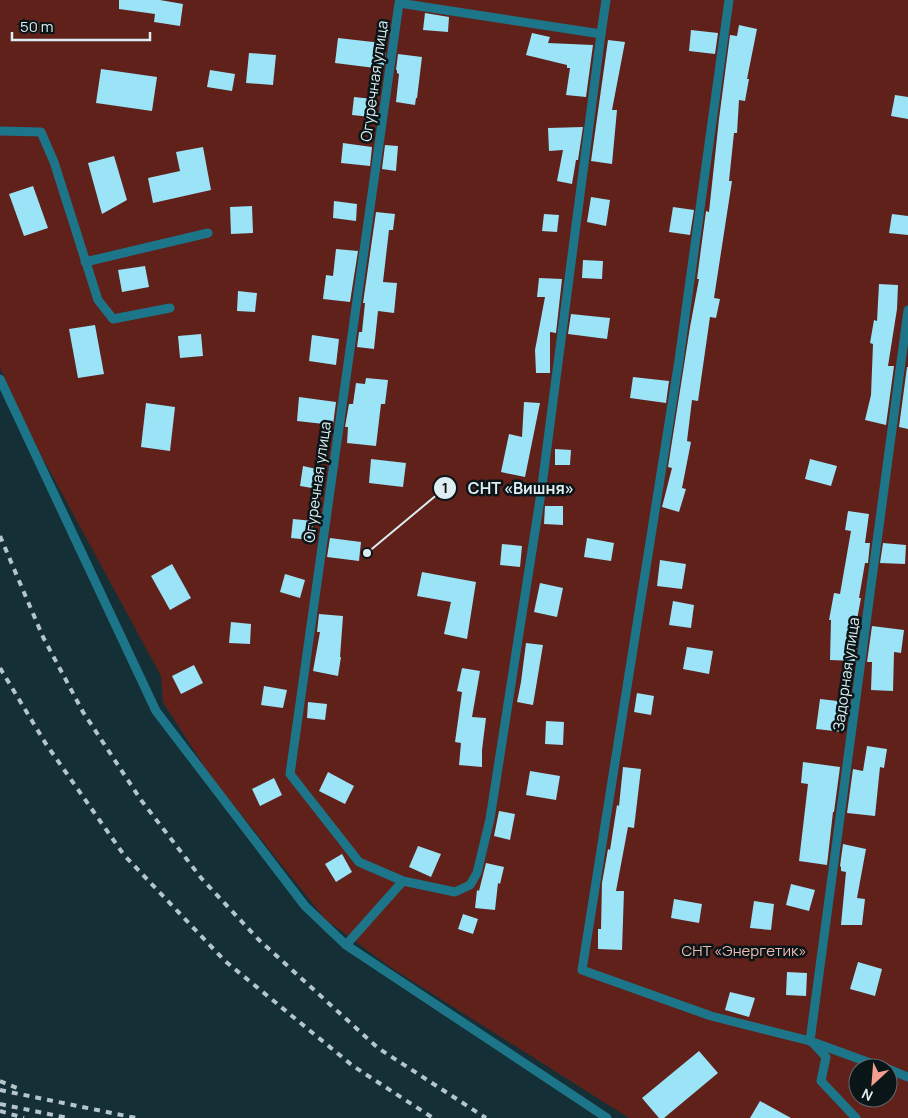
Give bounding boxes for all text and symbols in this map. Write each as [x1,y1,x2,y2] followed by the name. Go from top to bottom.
[12,10,150,42] scale bar
[20,16,54,37] text: 50 m
[355,19,393,143] street label: Огуречная улица
[298,420,336,544] street label: Огуречная улица
[433,473,585,504] callout: СНТ «Вишня»
[442,477,448,498] text: 1
[468,477,574,499] text: СНТ «Вишня»
[828,616,864,732] street label: Задорная улица
[682,940,806,961] park label: СНТ «Энергетик»
[848,1058,898,1108] north arrow
[858,1084,876,1106] text: N

